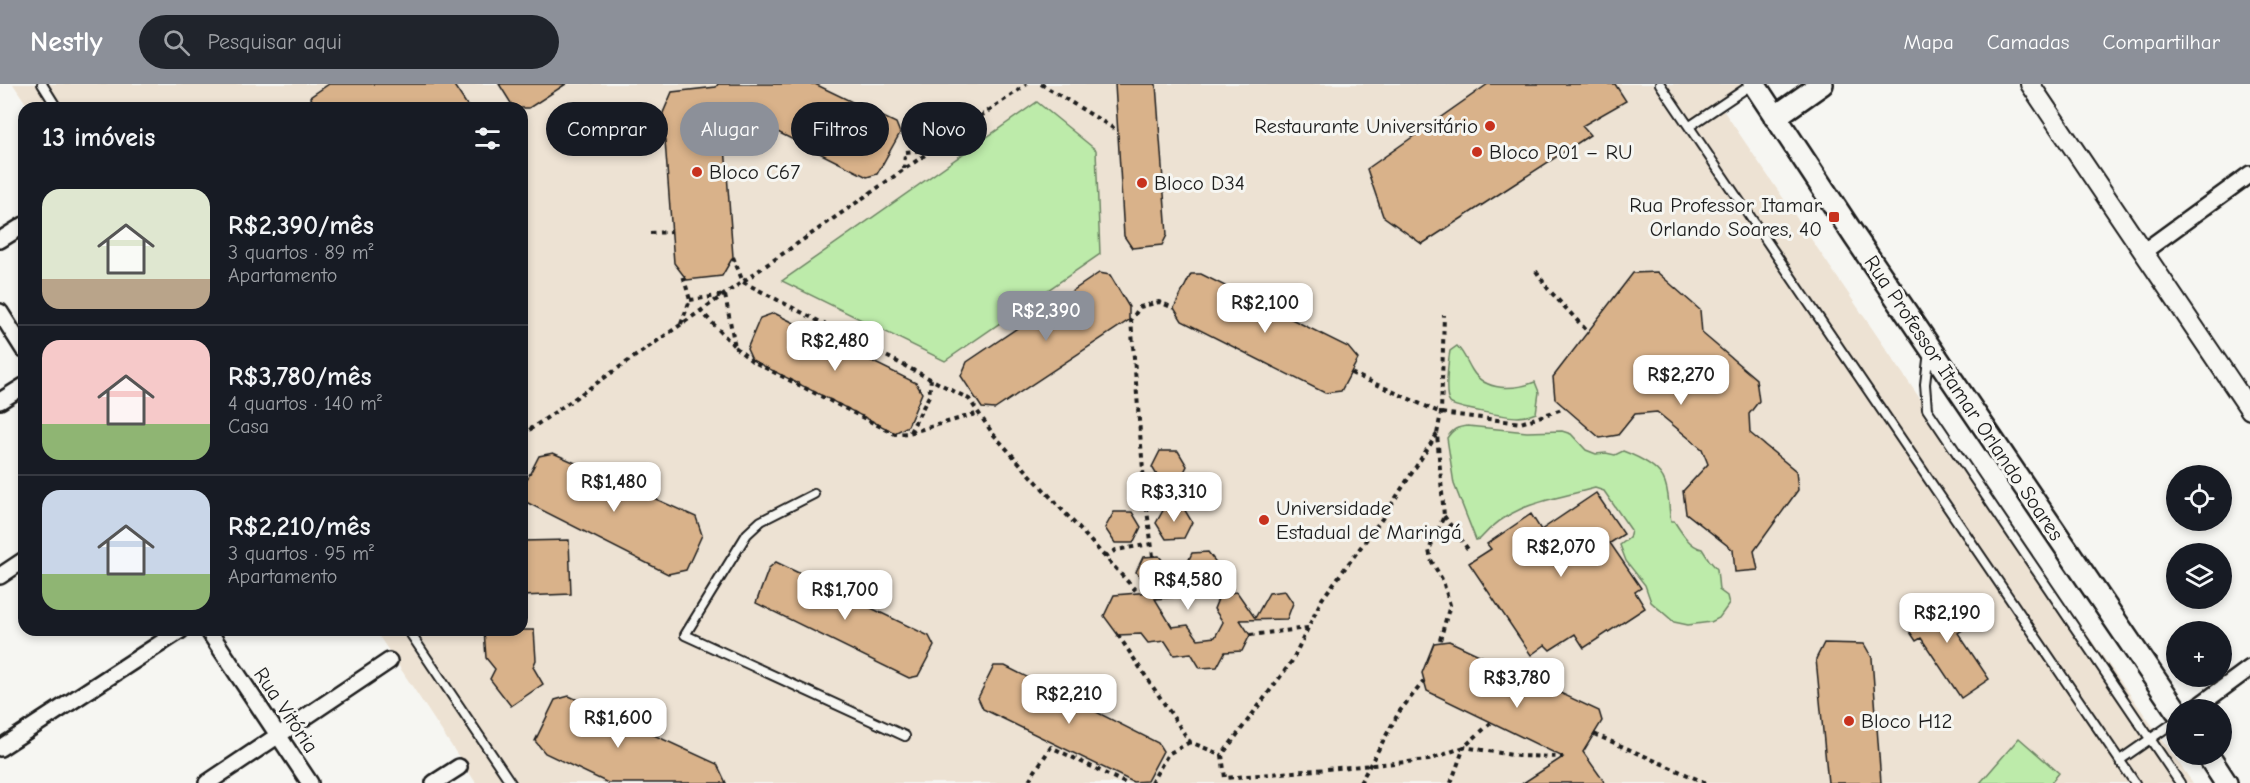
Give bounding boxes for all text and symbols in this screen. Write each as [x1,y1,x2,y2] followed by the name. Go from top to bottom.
[139,15,559,69] search box
[30,26,103,58] text: Nestly
[160,26,193,59] icon: search
[208,29,342,55] text: Pesquisar aqui
[1903,30,1954,54] text: Mapa
[1987,30,2070,54] text: Camadas
[2103,30,2220,54] text: Compartilhar
[546,102,668,156] chip: Comprar
[680,102,779,156] chip: Alugar
[791,102,889,156] chip: Filtros
[901,102,987,156] chip: Novo
[1254,114,1478,138] place label: Restaurante Universitário
[1483,119,1497,133] marker: Restaurante Universitário
[471,122,504,155] icon: filters
[42,123,155,153] text: 13 imóveis
[1489,140,1633,164] place label: Bloco P01 – RU
[1470,145,1484,159] marker: Bloco P01 – RU
[709,160,800,184] place label: Bloco C67
[690,165,704,179] marker: Bloco C67
[1154,171,1245,195] place label: Bloco D34
[1135,176,1149,190] marker: Bloco D34
[1629,193,1823,241] place label: Rua Professor Itamar Orlando Soares, 40
[1827,210,1841,224] marker: Rua Professor Itamar Orlando Soares, 40
[228,211,374,241] text: R$2,390/mês
[90,213,162,285] icon: home
[228,241,374,264] text: 3 quartos · 89 m²
[1859,251,2069,545] street label: Rua Professor Itamar Orlando Soares
[228,264,337,287] text: Apartamento
[1210,283,1320,334] pin: R$2,100
[991,291,1101,342] pin: R$2,390
[1231,291,1299,314] text: R$2,100
[1011,299,1081,322] text: R$2,390
[780,321,890,372] pin: R$2,480
[801,329,869,352] text: R$2,480
[1626,355,1736,406] pin: R$2,270
[228,362,372,392] text: R$3,780/mês
[1647,363,1715,386] text: R$2,270
[90,364,162,436] icon: home
[228,392,382,415] text: 4 quartos · 140 m²
[228,415,269,438] text: Casa
[559,462,669,513] pin: R$1,480
[2166,465,2232,765] map controls
[2166,465,2232,531] button: locate
[581,470,647,493] text: R$1,480
[1119,472,1229,523] pin: R$3,310
[1141,480,1207,503] text: R$3,310
[1276,496,1462,544] place label: Universidade Estadual de Maringá
[228,512,371,542] text: R$2,210/mês
[1257,513,1271,527] marker: Universidade Estadual de Maringá
[90,514,162,586] icon: home
[1506,527,1616,578] pin: R$2,070
[1526,535,1596,558] text: R$2,070
[228,542,374,565] text: 3 quartos · 95 m²
[2166,543,2232,609] button: layers
[1133,560,1243,611] pin: R$4,580
[228,565,337,588] text: Apartamento
[1153,568,1223,591] text: R$4,580
[790,570,900,621] pin: R$1,700
[811,578,879,601] text: R$1,700
[1892,593,2002,644] pin: R$2,190
[1913,601,1981,624] text: R$2,190
[2166,621,2232,687] button: +
[1462,658,1572,709] pin: R$3,780
[249,663,323,757] street label: Rua Vitória
[1483,666,1551,689] text: R$3,780
[1014,674,1124,725] pin: R$2,210
[1036,682,1102,705] text: R$2,210
[563,698,673,749] pin: R$1,600
[2166,699,2232,765] button: −
[584,706,652,729] text: R$1,600
[1861,709,1952,733] place label: Bloco H12
[1842,714,1856,728] marker: Bloco H12

